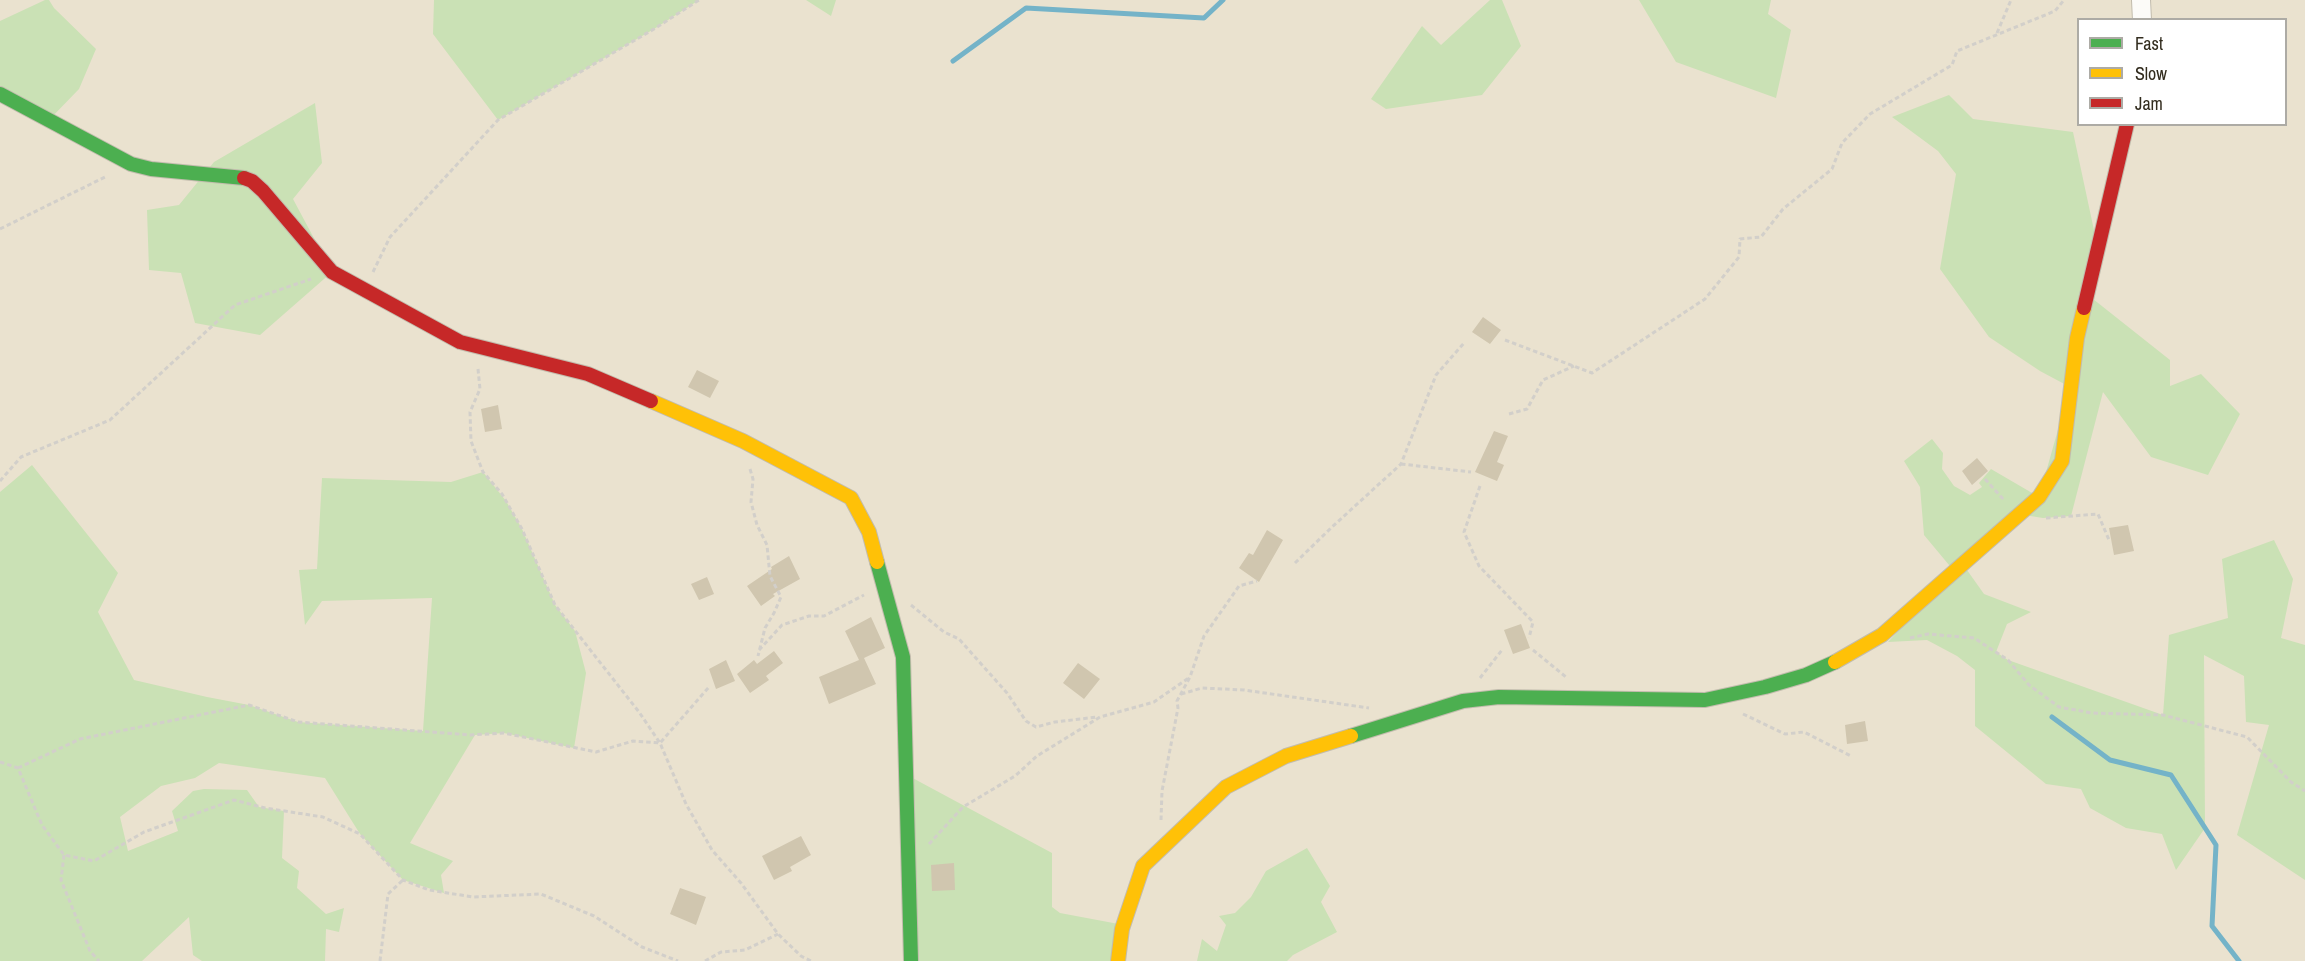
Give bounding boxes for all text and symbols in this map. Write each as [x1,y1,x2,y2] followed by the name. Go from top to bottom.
[2077,18,2287,126] legend
[2135,31,2163,56] text: Fast
[2135,61,2167,86] text: Slow
[2135,91,2163,116] text: Jam

